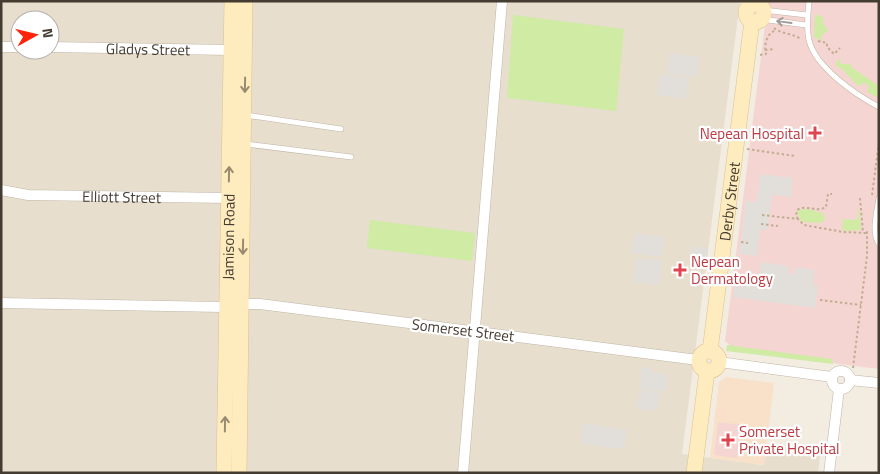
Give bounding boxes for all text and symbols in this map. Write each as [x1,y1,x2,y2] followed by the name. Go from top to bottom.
[10,10,60,60] north arrow
[776,16,792,26] one-way arrow
[37,27,59,39] text: N
[106,36,191,61] street label: Gladys Street
[240,76,250,93] one-way arrow
[700,122,804,145] place label: Nepean Hospital
[808,126,822,140] marker: Nepean Hospital
[713,160,746,242] street label: Derby Street
[224,166,234,182] one-way arrow
[82,184,162,209] street label: Elliott Street
[216,194,240,280] street label: Jamison Road
[238,239,247,255] one-way arrow
[691,250,773,290] place label: Nepean Dermatology
[673,263,687,277] marker: Nepean Dermatology
[410,312,516,348] street label: Somerset Street
[220,416,229,432] one-way arrow
[739,420,840,460] place label: Somerset Private Hospital
[721,433,735,447] marker: Somerset Private Hospital

